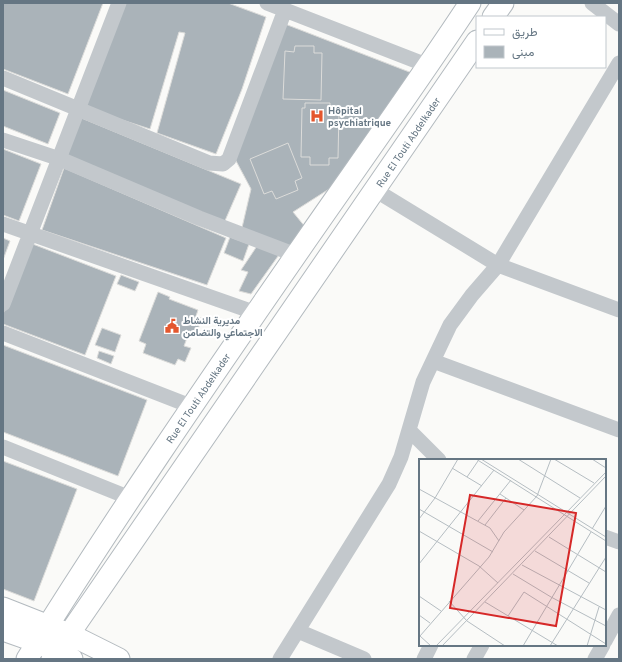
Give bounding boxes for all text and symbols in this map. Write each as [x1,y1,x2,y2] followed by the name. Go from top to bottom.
[476,16,606,68] legend
[512,25,538,41] text: طريق
[512,45,534,61] text: مبنى
[374,95,444,191] street label: Rue El Touti Abdelkader
[328,105,392,130] place label: Hôpital psychiatrique
[309,108,325,124] hospital icon: Hôpital psychiatrique
[183,315,263,341] place label: مديرية النشاط الاجتماعي والتضامن
[164,318,180,334] public building icon: مديرية النشاط الاجتماعي والتضامن
[164,351,234,447] street label: Rue El Touti Abdelkader
[419,459,606,646] inset map

